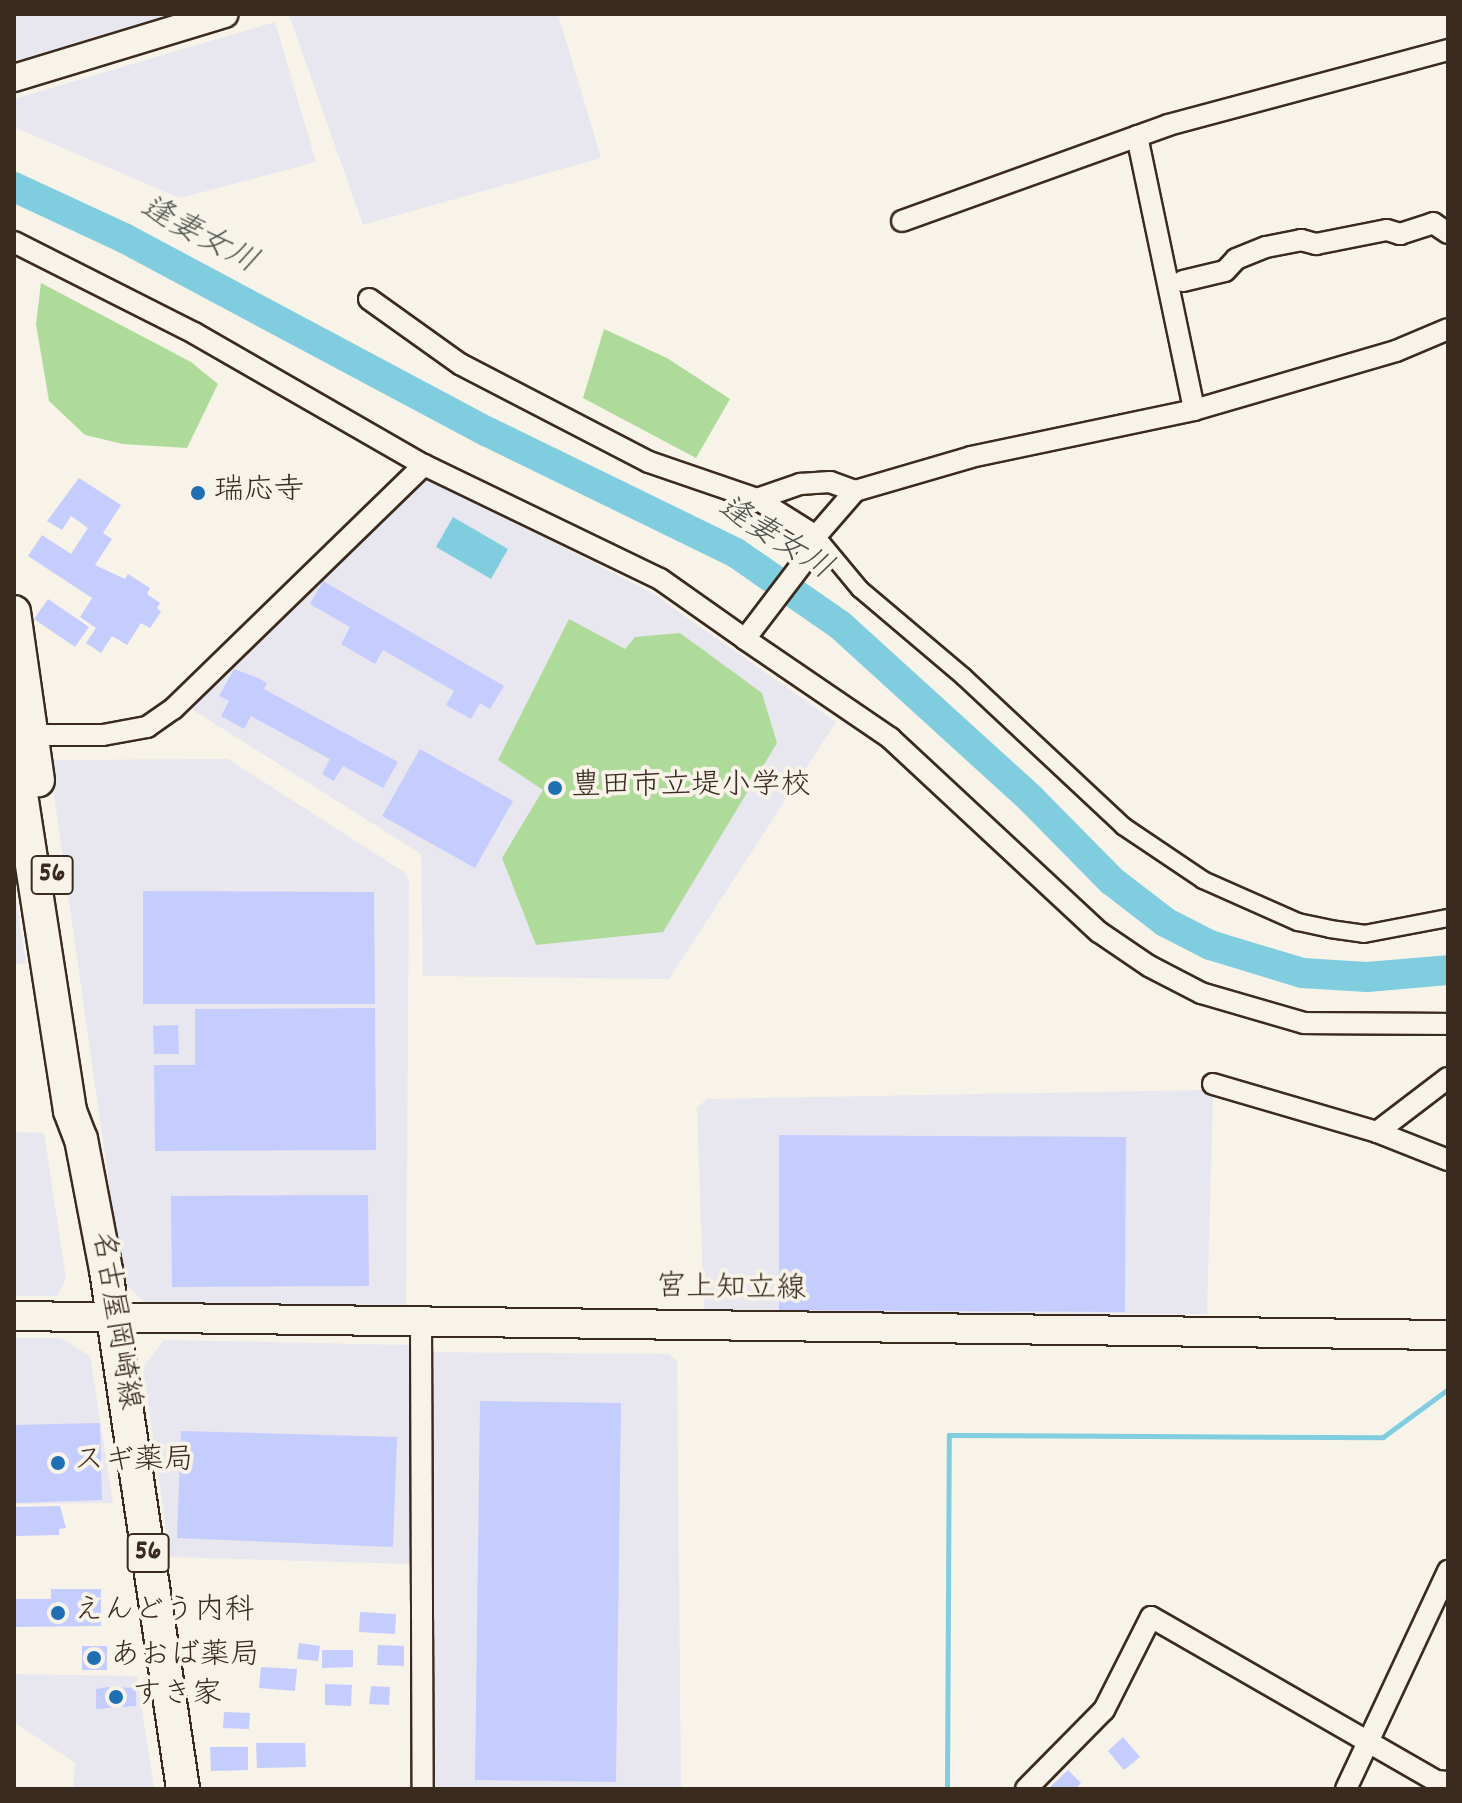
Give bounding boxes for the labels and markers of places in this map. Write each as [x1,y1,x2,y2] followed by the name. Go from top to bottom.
[214,475,304,511] place label: 瑞応寺
[189,484,207,502] marker: 瑞応寺
[571,770,811,806] place label: 豊田市立堤小学校
[546,779,564,797] marker: 豊田市立堤小学校
[74,1445,194,1481] place label: スギ薬局
[49,1454,67,1472] marker: スギ薬局
[74,1595,254,1631] place label: えんどう内科
[49,1604,67,1622] marker: えんどう内科
[110,1640,260,1676] place label: あおば薬局
[85,1649,103,1667] marker: あおば薬局
[132,1679,222,1715] place label: すき家
[107,1688,125,1706] marker: すき家

